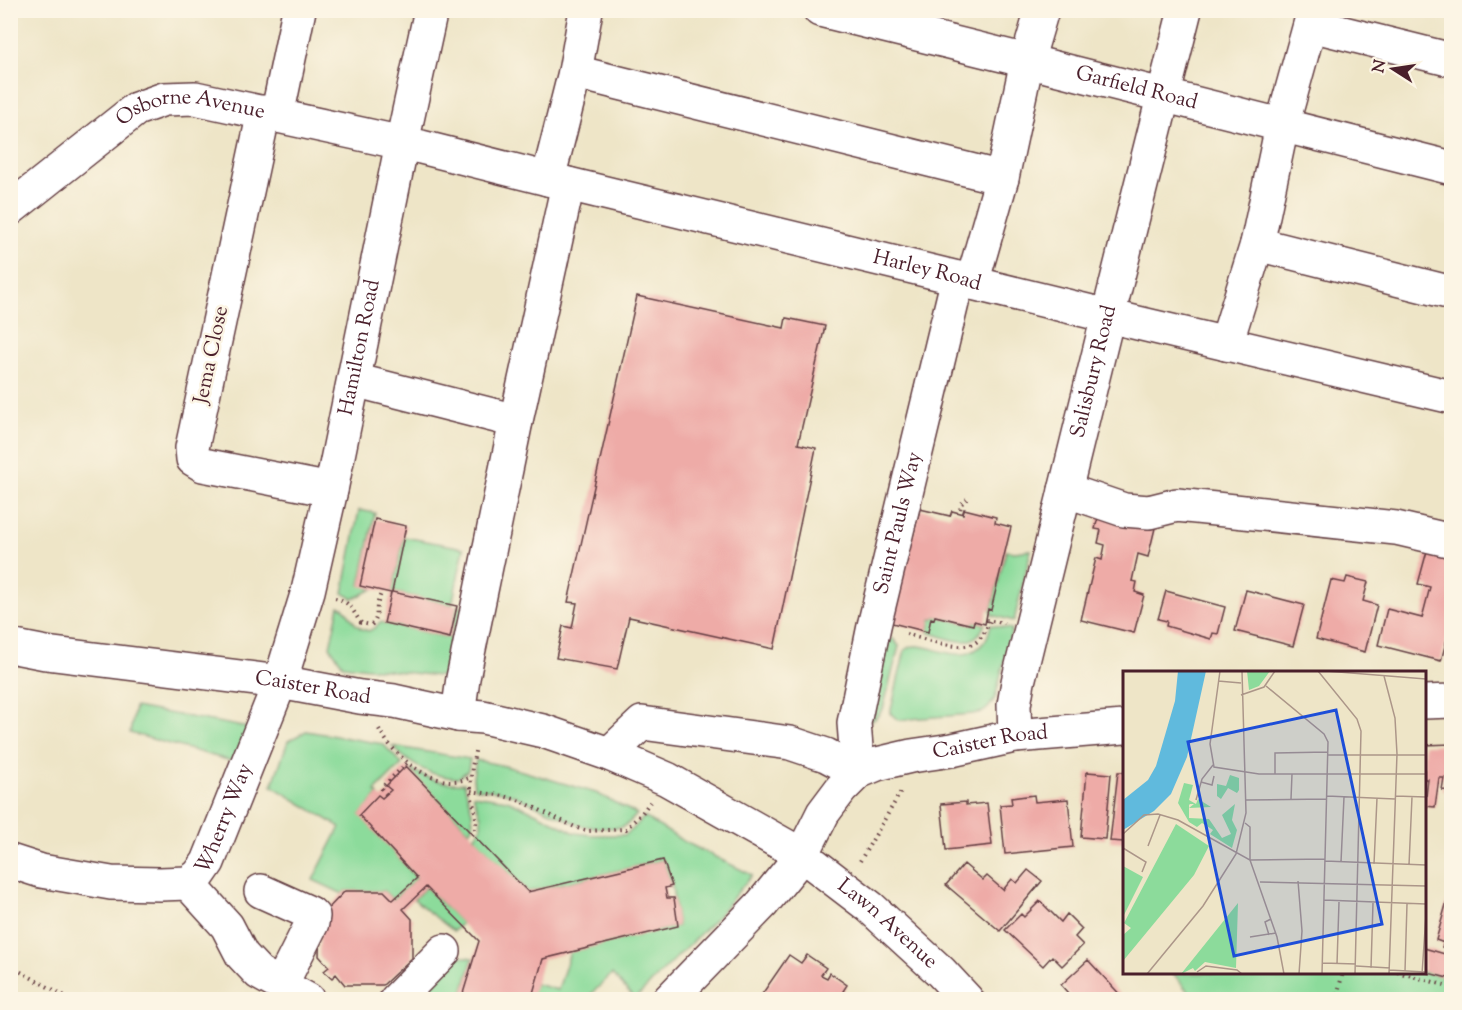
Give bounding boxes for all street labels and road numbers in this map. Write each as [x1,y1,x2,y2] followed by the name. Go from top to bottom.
[1072,59,1201,118] street label: Garfield Road
[110,83,268,134] street label: Osborne Avenue
[870,243,984,300] street label: Harley Road
[332,277,389,418] street label: Hamilton Road
[1064,302,1125,441] street label: Salisbury Road
[187,303,237,408] street label: Jema Close
[867,448,931,597] street label: Saint Pauls Way
[253,664,373,713] street label: Caister Road
[931,718,1049,768] street label: Caister Road
[188,759,261,881] street label: Wherry Way
[830,872,944,977] street label: Lawn Avenue

